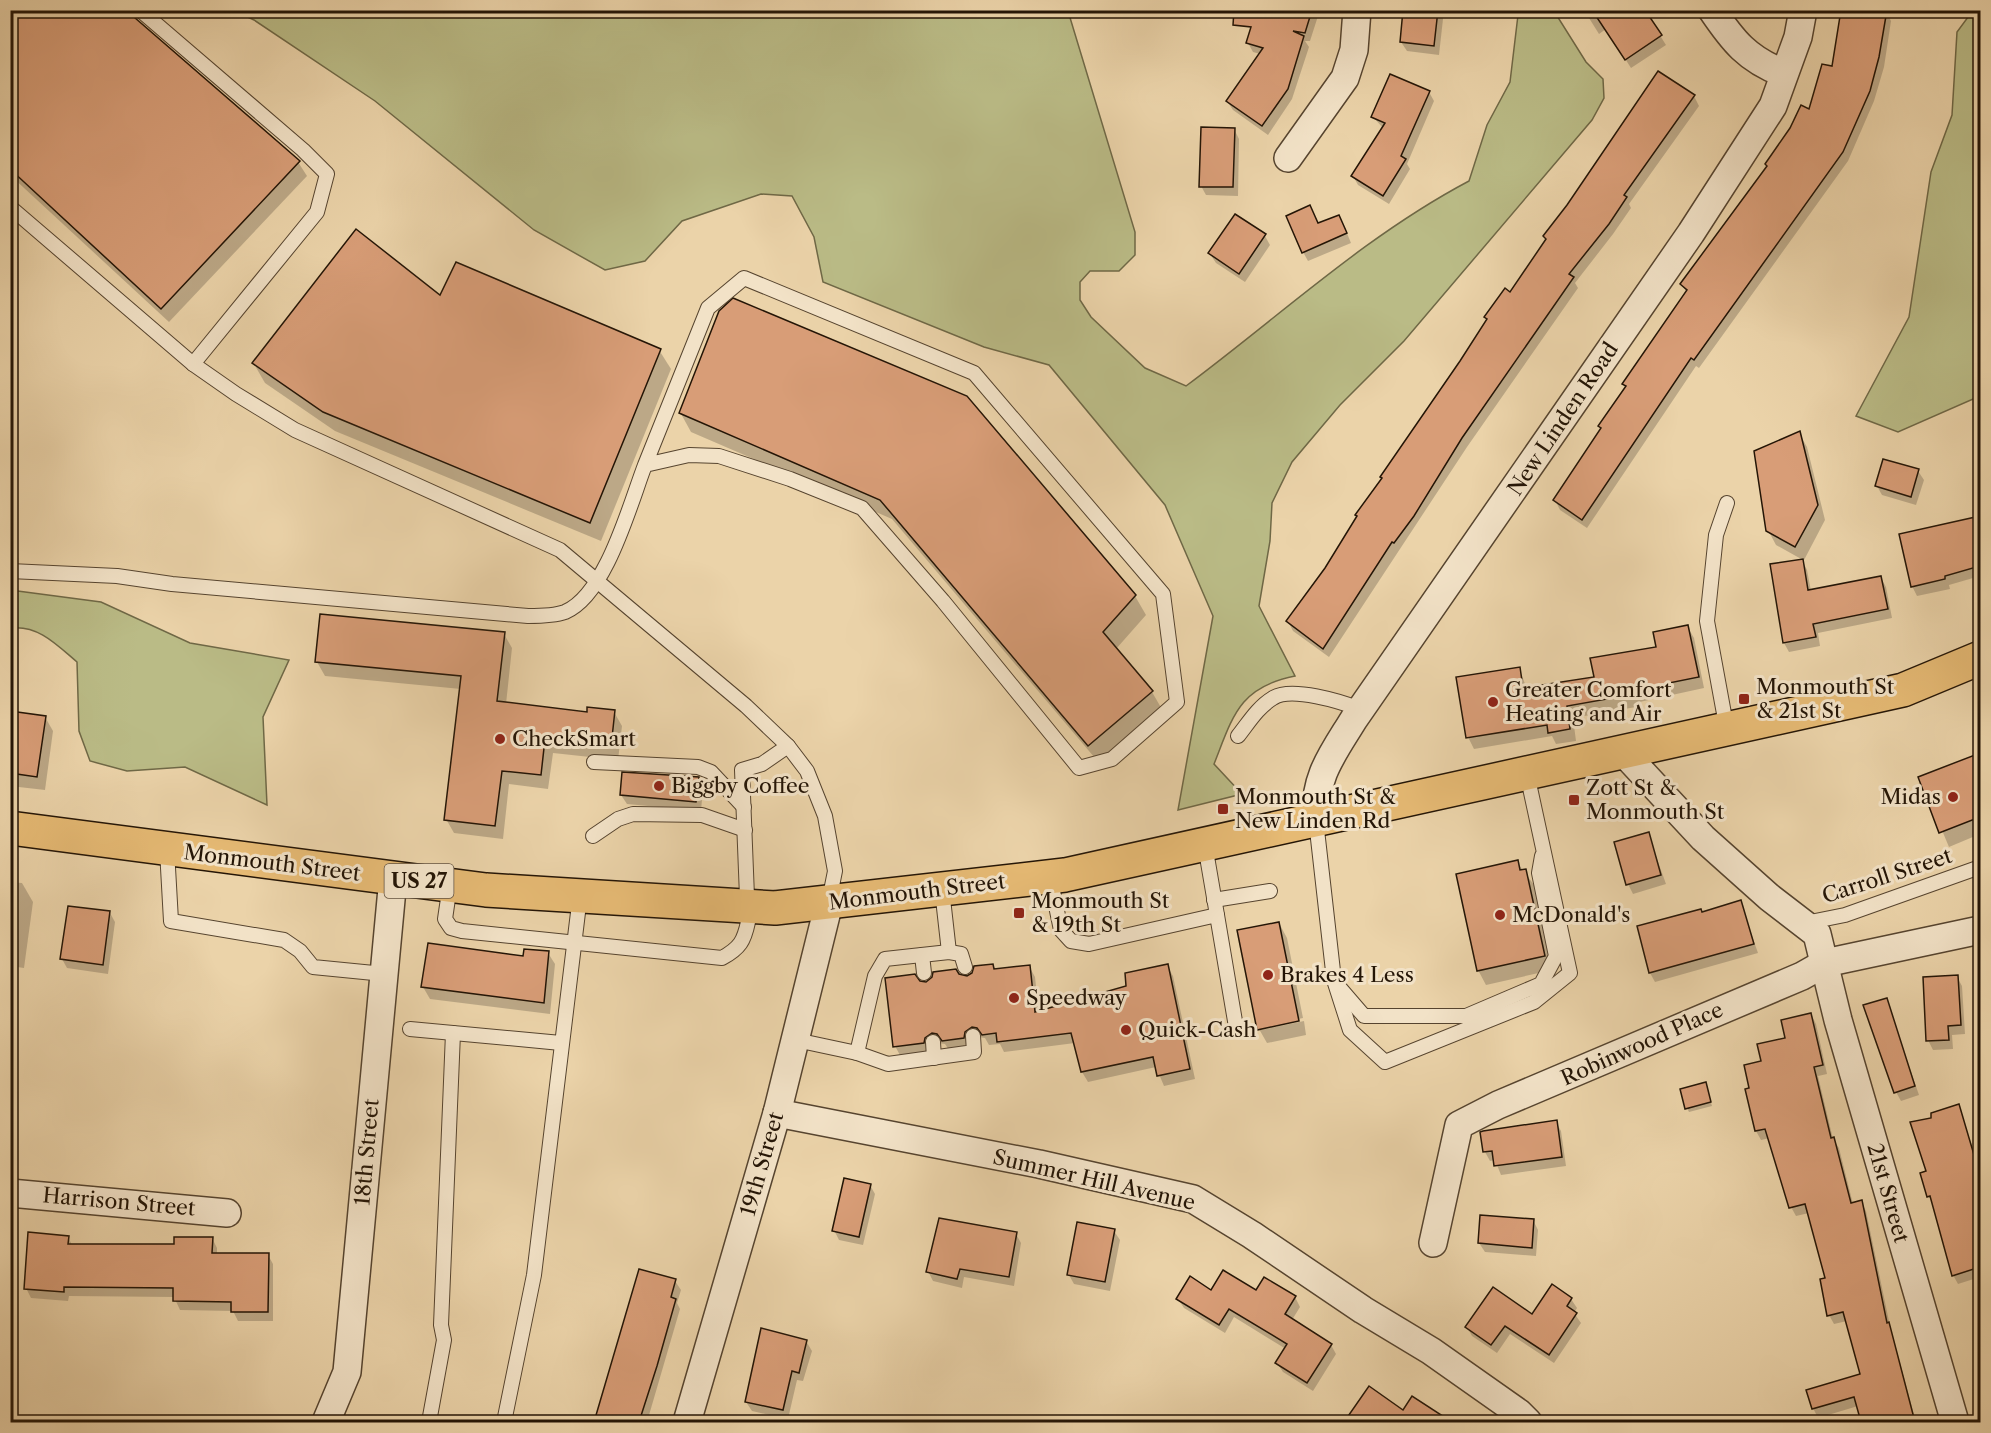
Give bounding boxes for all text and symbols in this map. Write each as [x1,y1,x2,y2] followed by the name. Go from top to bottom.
[1502,337,1623,500] street label: New Linden Road
[1756,674,1895,723] place label: Monmouth St & 21st St
[1505,677,1672,726] place label: Greater Comfort Heating and Air
[1737,692,1751,706] marker: Monmouth St & 21st St
[1486,695,1500,709] marker: Greater Comfort Heating and Air
[512,726,636,751] place label: CheckSmart
[493,732,507,746] marker: CheckSmart
[671,773,810,798] place label: Biggby Coffee
[1586,775,1725,824] place label: Zott St & Monmouth St
[652,779,666,793] marker: Biggby Coffee
[1235,784,1396,833] place label: Monmouth St & New Linden Rd
[1880,784,1941,809] place label: Midas
[1946,790,1960,804] marker: Midas
[1567,793,1581,807] marker: Zott St & Monmouth St
[1216,802,1230,816] marker: Monmouth St & New Linden Rd
[182,839,362,886] street label: Monmouth Street
[1819,843,1956,908] street label: Carroll Street
[384,864,454,898] road number: US 27
[827,868,1007,915] street label: Monmouth Street
[1031,888,1170,937] place label: Monmouth St & 19th St
[1512,902,1630,927] place label: McDonald's
[1012,906,1026,920] marker: Monmouth St & 19th St
[1493,908,1507,922] marker: McDonald's
[1280,962,1414,987] place label: Brakes 4 Less
[1261,968,1275,982] marker: Brakes 4 Less
[1026,985,1127,1010] place label: Speedway
[1007,991,1021,1005] marker: Speedway
[1557,997,1727,1090] street label: Robinwood Place
[1138,1017,1256,1042] place label: Quick-Cash
[1119,1023,1133,1037] marker: Quick-Cash
[349,1097,384,1206] street label: 18th Street
[735,1109,788,1219] street label: 19th Street
[1862,1140,1915,1246] street label: 21st Street
[991,1144,1198,1215] street label: Summer Hill Avenue
[42,1182,197,1221] street label: Harrison Street

